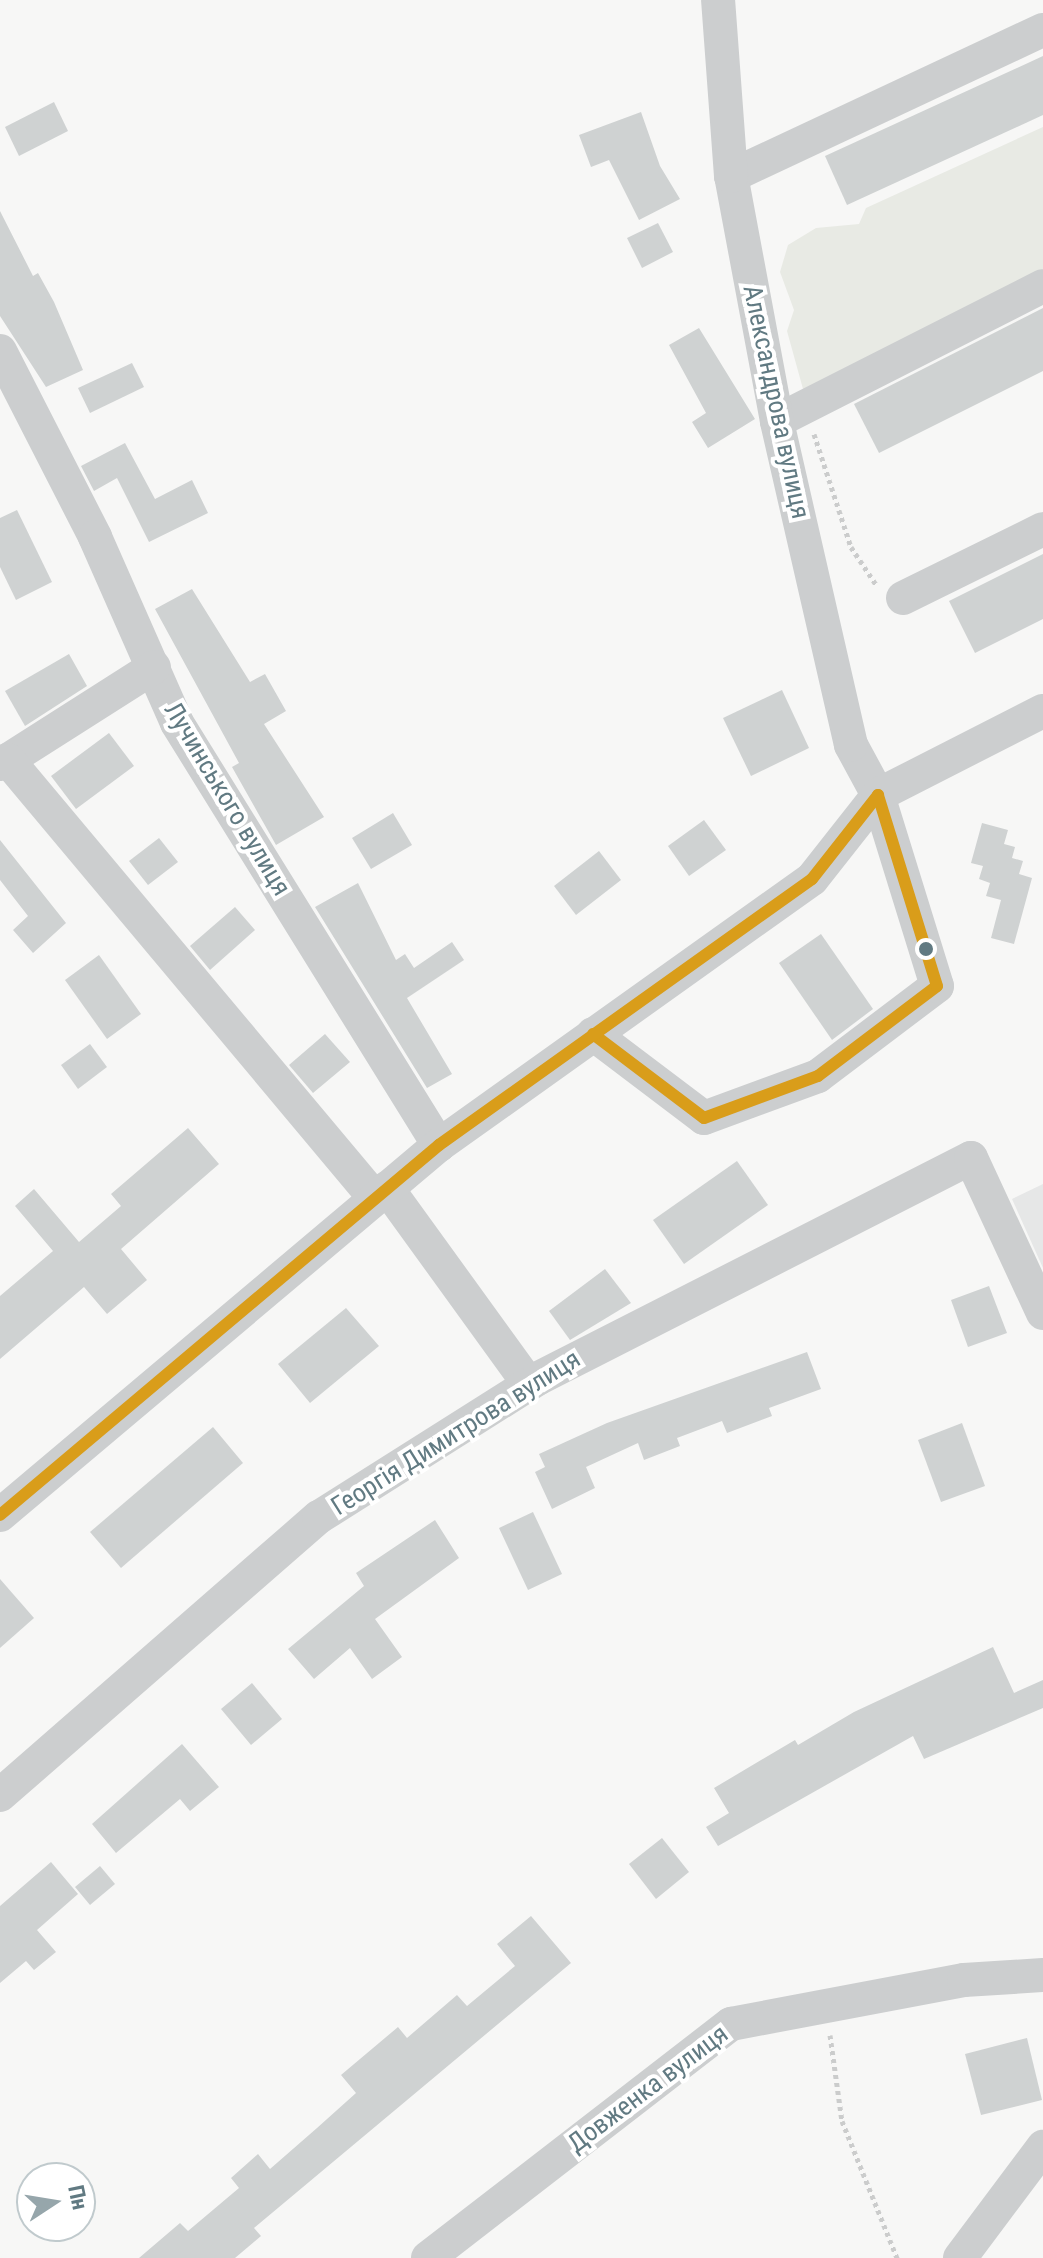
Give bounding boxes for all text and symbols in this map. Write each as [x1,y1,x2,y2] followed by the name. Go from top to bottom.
[736,282,816,522] street label: Александрова вулиця
[157,697,297,901] street label: Лучинського вулиця
[918,941,934,957] unlabelled marker
[326,1344,586,1522] street label: Георгія Димитрова вулиця
[562,2019,734,2159] street label: Довженка вулиця
[16,2162,96,2242] north arrow
[63,2183,93,2212] text: Пн

